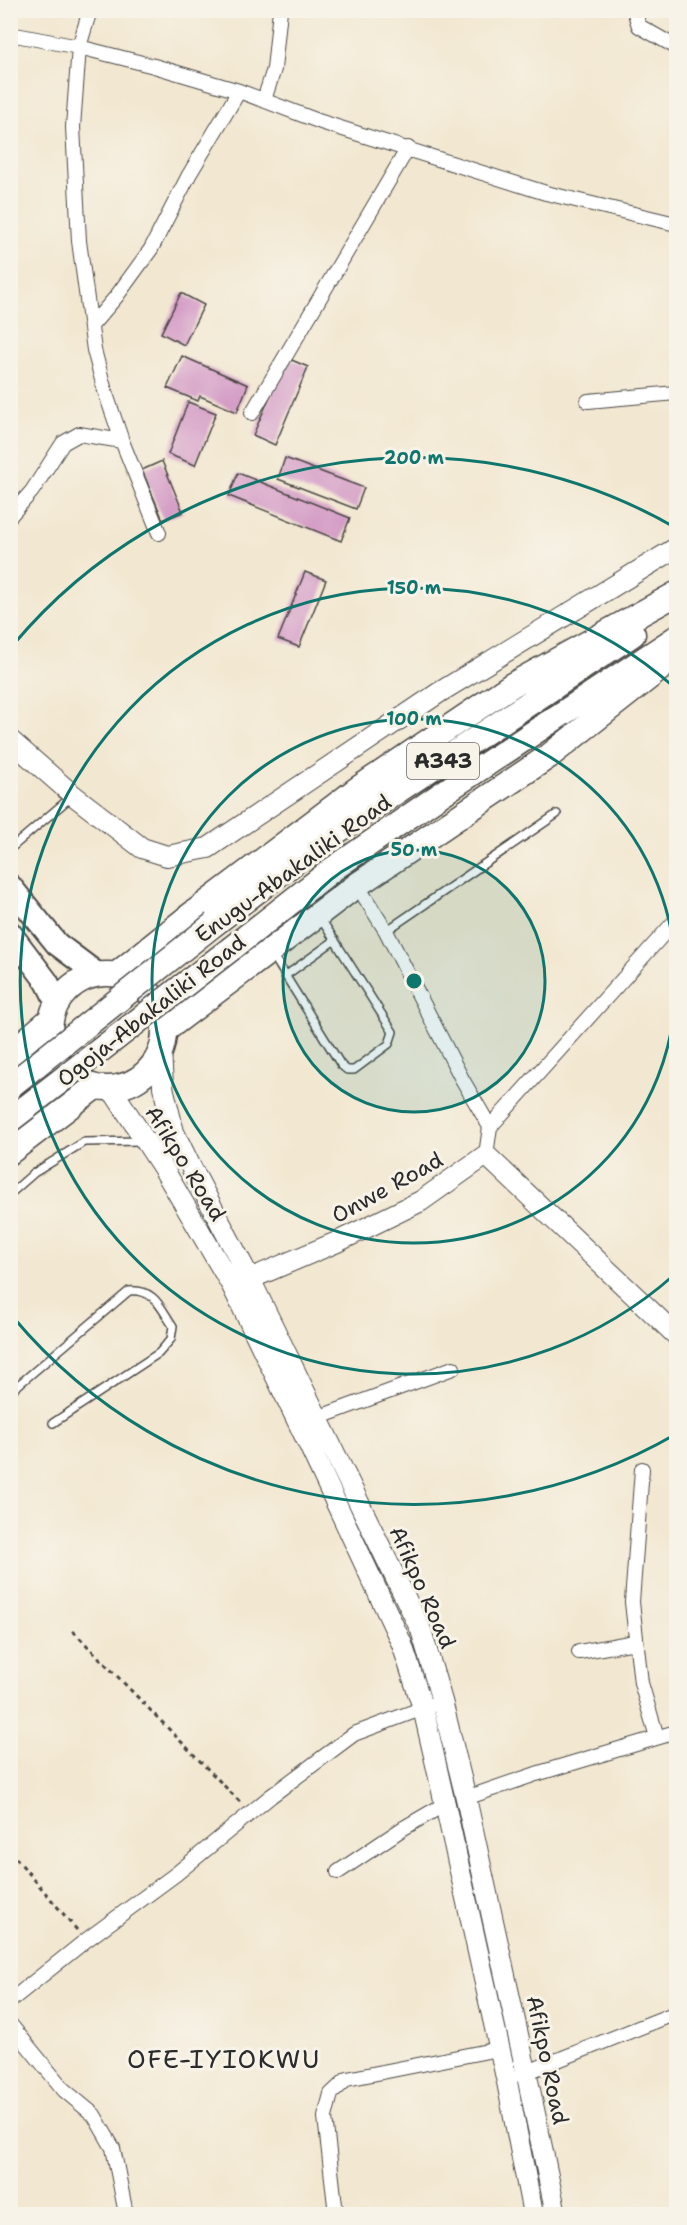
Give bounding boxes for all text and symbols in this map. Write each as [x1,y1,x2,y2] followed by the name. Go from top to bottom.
[384,446,445,470] text: 200 m
[387,576,442,600] text: 150 m
[386,707,442,731] text: 100 m
[407,743,479,779] road number: A343
[189,787,397,949] street label: Enugu-Abakaliki Road
[391,838,438,862] text: 50 m
[51,928,252,1093] street label: Ogoja-Abakaliki Road
[404,971,424,991] centre of rings
[139,1100,233,1227] street label: Afikpo Road
[326,1145,448,1230] street label: Onwe Road
[383,1521,462,1653] street label: Afikpo Road
[520,1993,575,2127] street label: Afikpo Road
[127,2041,321,2076] district label: OFE-IYIOKWU

